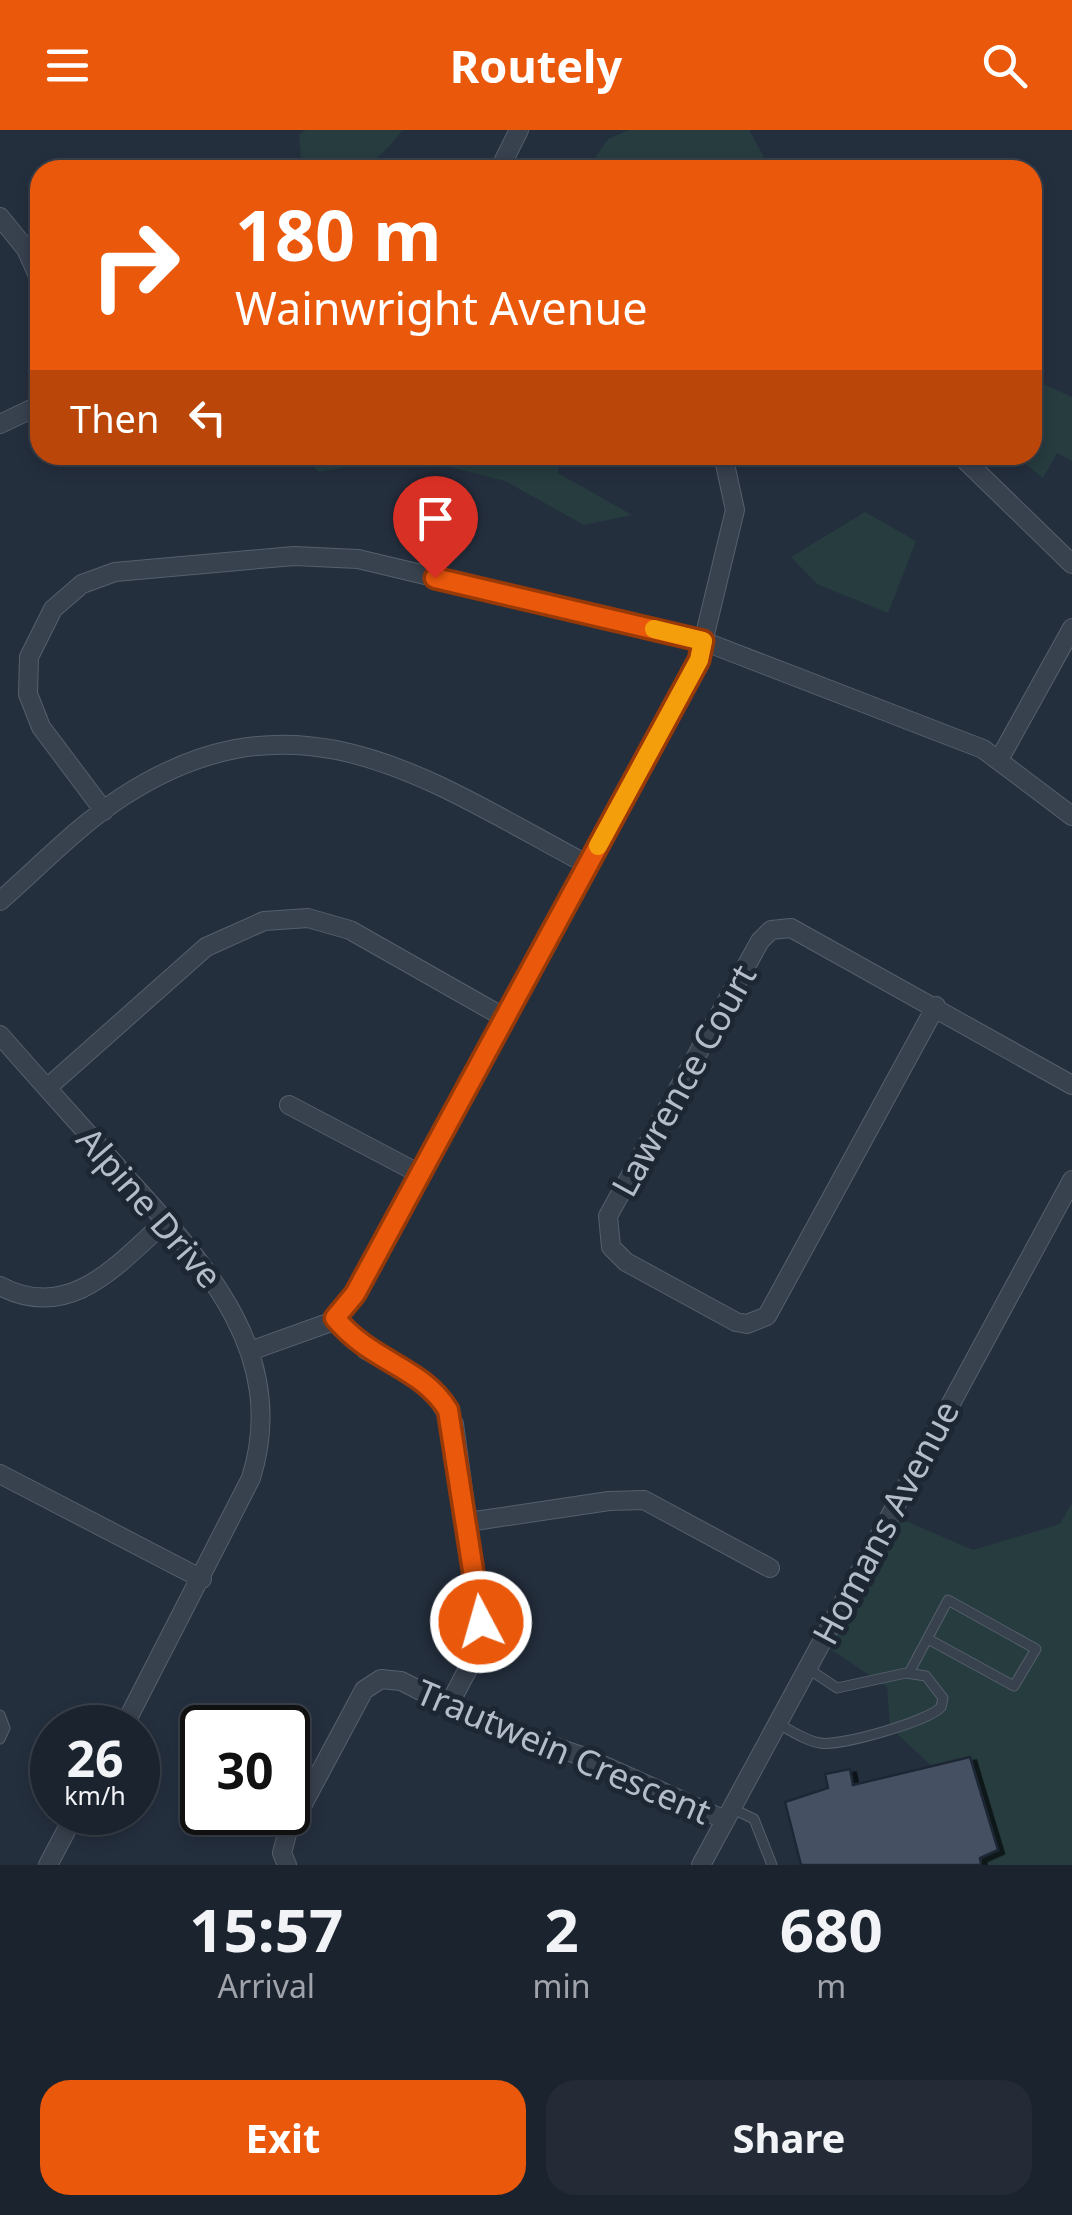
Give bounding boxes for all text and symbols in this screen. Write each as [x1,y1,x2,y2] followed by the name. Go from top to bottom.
[450,35,622,96] text: Routely
[40,38,95,93] icon: menu
[977,38,1032,93] icon: search
[235,186,442,282] text: 180 m
[70,200,200,330] icon: right
[235,277,648,338] text: Wainwright Avenue
[180,390,235,445] icon: left
[70,392,160,444] text: Then
[393,476,478,579] pin
[408,491,463,546] icon: arrive
[600,956,766,1204] street label: Lawrence Court
[67,1116,233,1298] street label: Alpine Drive
[801,1392,969,1652] street label: Homans Avenue
[429,1570,533,1674] position arrow
[410,1668,718,1834] street label: Trautwein Crescent
[180,1705,310,1835] speed limit sign: 30
[66,1724,124,1792] text: 26
[64,1778,126,1812] text: km/h
[189,1888,343,1970] text: 15:57
[544,1888,579,1970] text: 2
[780,1888,883,1970] text: 680
[218,1964,315,2007] text: Arrival
[533,1964,591,2007] text: min
[816,1964,846,2007] text: m
[40,2080,526,2195] button: Exit
[546,2080,1032,2195] button: Share

